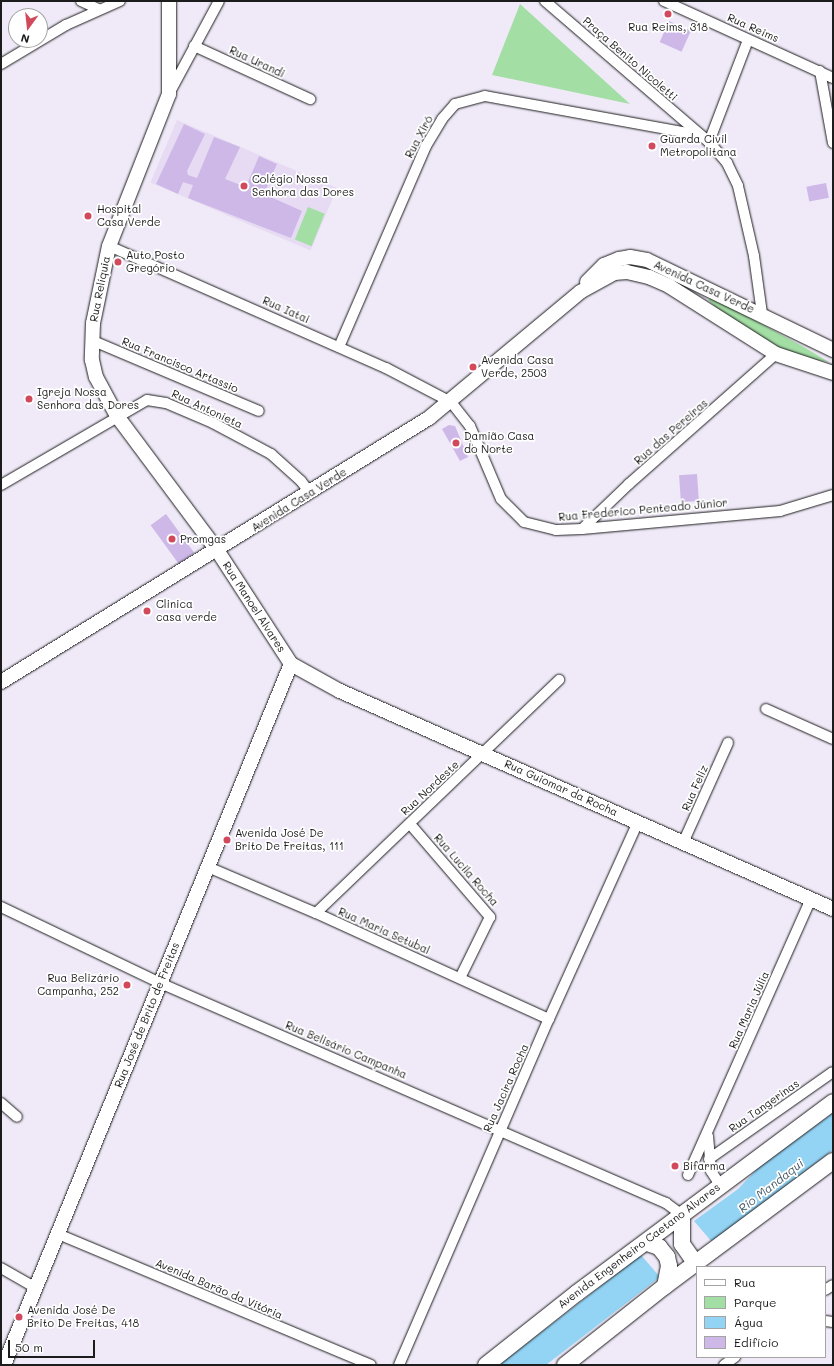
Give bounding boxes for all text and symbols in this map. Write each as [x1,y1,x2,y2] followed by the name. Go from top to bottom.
[8,8,48,48] north arrow
[663,9,673,19] marker: Rua Reims, 318
[725,11,781,45] street label: Rua Reims
[580,14,680,104] street label: Praça Benito Nicoletti
[628,20,708,34] place label: Rua Reims, 318
[19,31,31,47] text: N
[227,43,287,81] street label: Rua Urandi
[402,114,436,160] street label: Rua Xiró
[660,133,737,159] place label: Guarda Civil Metropolitana
[647,141,657,151] marker: Guarda Civil Metropolitana
[252,173,354,199] place label: Colégio Nossa Senhora das Dores
[239,181,249,191] marker: Colégio Nossa Senhora das Dores
[97,203,161,229] place label: Hospital Casa Verde
[82,210,94,222] marker: Hospital Casa Verde
[126,249,184,275] place label: Auto Posto Gregório
[87,255,113,323] street label: Rua Relíquia
[113,257,123,267] marker: Auto Posto Gregório
[652,258,756,316] street label: Avenida Casa Verde
[260,294,312,326] street label: Rua Iatai
[120,334,240,396] street label: Rua Francisco Artassio
[481,354,554,380] place label: Avenida Casa Verde, 2503
[468,362,478,372] marker: Avenida Casa Verde, 2503
[37,386,139,412] place label: Igreja Nossa Senhora das Dores
[170,387,244,431] street label: Rua Antonieta
[24,394,34,404] marker: Igreja Nossa Senhora das Dores
[632,396,710,468] street label: Rua das Pereiras
[464,430,534,456] place label: Damião Casa do Norte
[451,438,461,448] marker: Damião Casa do Norte
[249,465,349,535] street label: Avenida Casa Verde
[558,496,728,524] street label: Rua Frederico Penteado Júnior
[180,532,226,546] place label: Promgas
[167,534,177,544] marker: Promgas
[220,559,288,655] street label: Rua Manoel Alvares
[156,598,217,624] place label: Clinica casa verde
[141,605,153,617] marker: Clinica casa verde
[502,757,620,819] street label: Rua Guiomar da Rocha
[398,758,462,818] street label: Rua Nordeste
[679,763,711,813] street label: Rua Feliz
[235,827,344,853] place label: Avenida José De Brito De Freitas, 111
[431,831,501,909] street label: Rua Lucila Rocha
[222,835,232,845] marker: Avenida José De Brito De Freitas, 111
[336,905,432,957] street label: Rua Maria Setubal
[112,940,182,1090] street label: Rua José de Brito de Freitas
[726,969,772,1051] street label: Rua Maria Júlia
[37,972,119,998] place label: Rua Belizário Campanha, 252
[122,980,132,990] marker: Rua Belizário Campanha, 252
[283,1018,409,1082] street label: Rua Belisário Campanha
[481,1042,531,1134] street label: Rua Jacira Rocha
[726,1077,802,1135] street label: Rua Tangerinas
[735,1156,807,1216] water label: Rio Mandaqui
[683,1159,725,1173] place label: Bifarma
[670,1161,680,1171] marker: Bifarma
[555,1181,723,1311] street label: Avenida Engenheiro Caetano Alvares
[153,1256,285,1322] street label: Avenida Barão da Vitória
[696,1266,826,1358] legend
[734,1274,756,1290] text: Rua
[734,1294,777,1310] text: Parque
[27,1304,139,1330] place label: Avenida José De Brito De Freitas, 418
[14,1312,24,1322] marker: Avenida José De Brito De Freitas, 418
[734,1314,763,1330] text: Água
[10,1332,97,1358] scale bar
[734,1334,778,1350] text: Edifício
[15,1339,43,1355] text: 50 m

